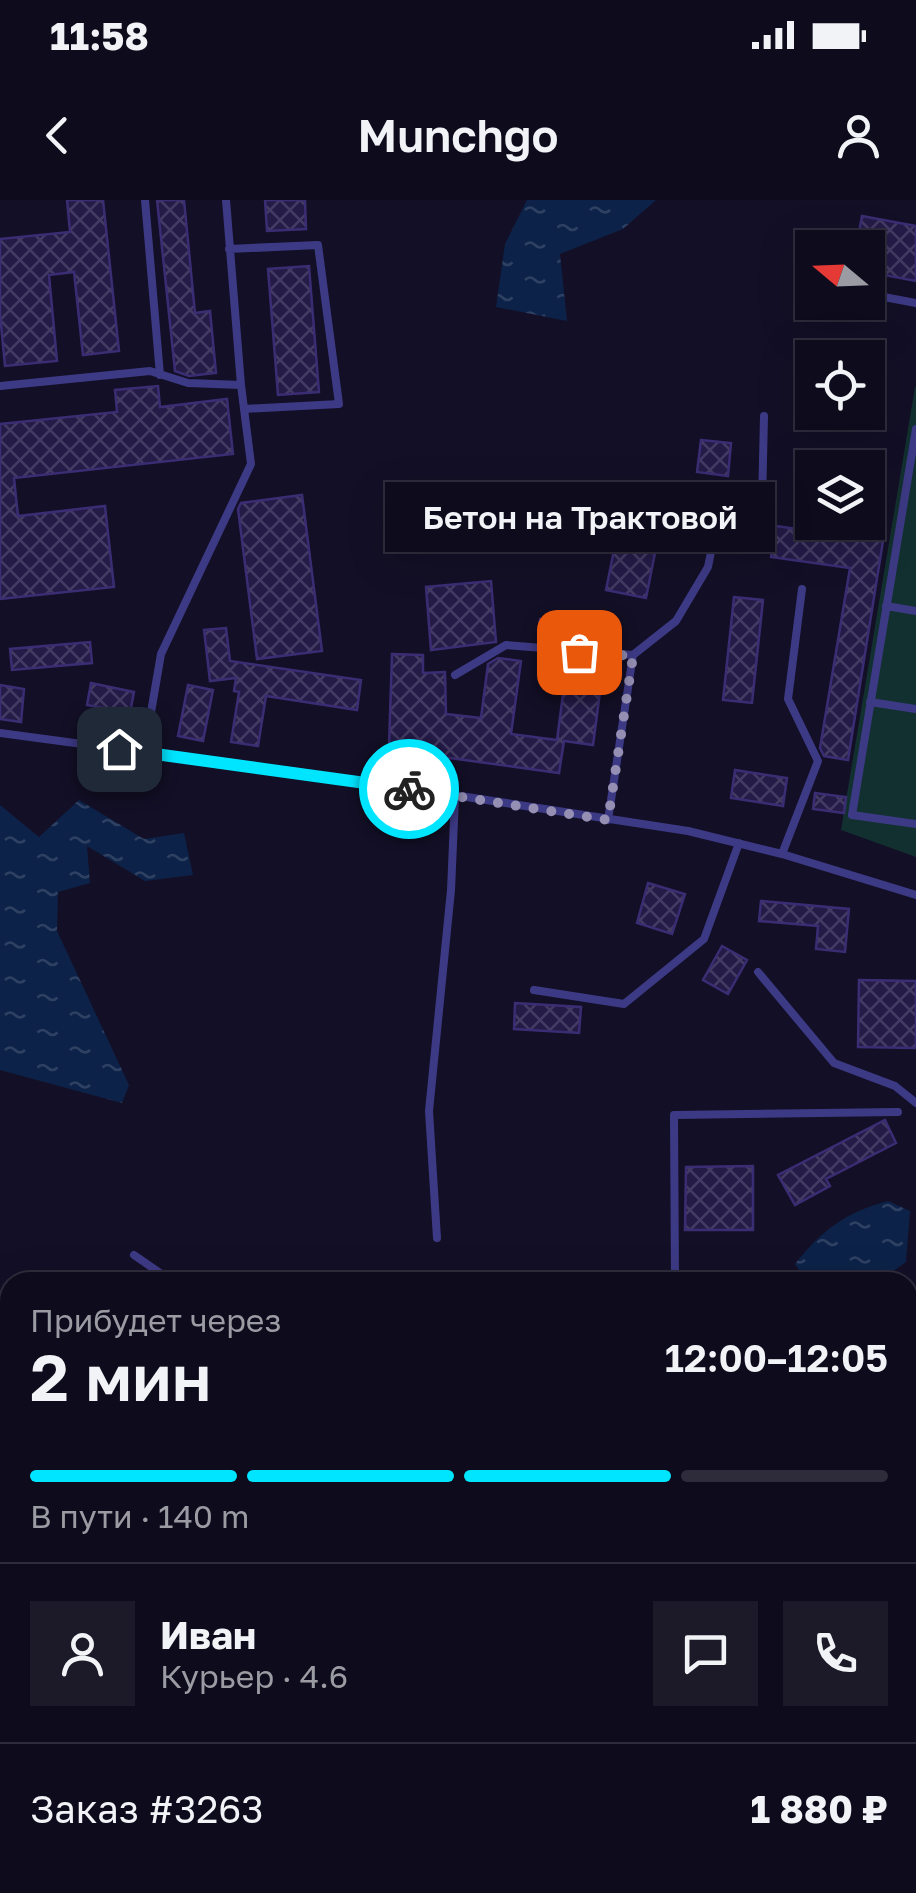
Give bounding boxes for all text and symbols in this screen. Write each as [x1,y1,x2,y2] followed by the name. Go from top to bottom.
[50,13,149,58] text: 11:58
[30,108,85,163] icon: back
[358,108,558,162] text: Munchgo
[831,108,886,163] icon: person
[795,230,885,320] north arrow
[795,230,885,540] map controls
[795,340,885,430] button: locate
[795,450,885,540] button: layers
[384,482,774,552] callout: Бетон на Трактовой
[422,498,738,536] text: Бетон на Трактовой
[537,610,622,695] pin
[552,625,607,680] icon: bag
[77,707,162,792] pin
[92,722,147,777] icon: home
[359,739,459,839] courier
[382,762,437,817] icon: bike
[30,1301,281,1339] text: Прибудет через
[665,1335,888,1380] text: 12:00–12:05
[30,1337,211,1415] text: 2 мин
[30,1497,249,1535] text: В пути · 140 m
[30,1601,135,1706] button: person
[653,1601,758,1706] button: chat
[783,1601,888,1706] button: phone
[160,1612,256,1657] text: Иван
[160,1657,348,1695] text: Курьер · 4.6
[30,1786,264,1831] text: Заказ #3263
[750,1786,888,1831] text: 1 880 ₽

